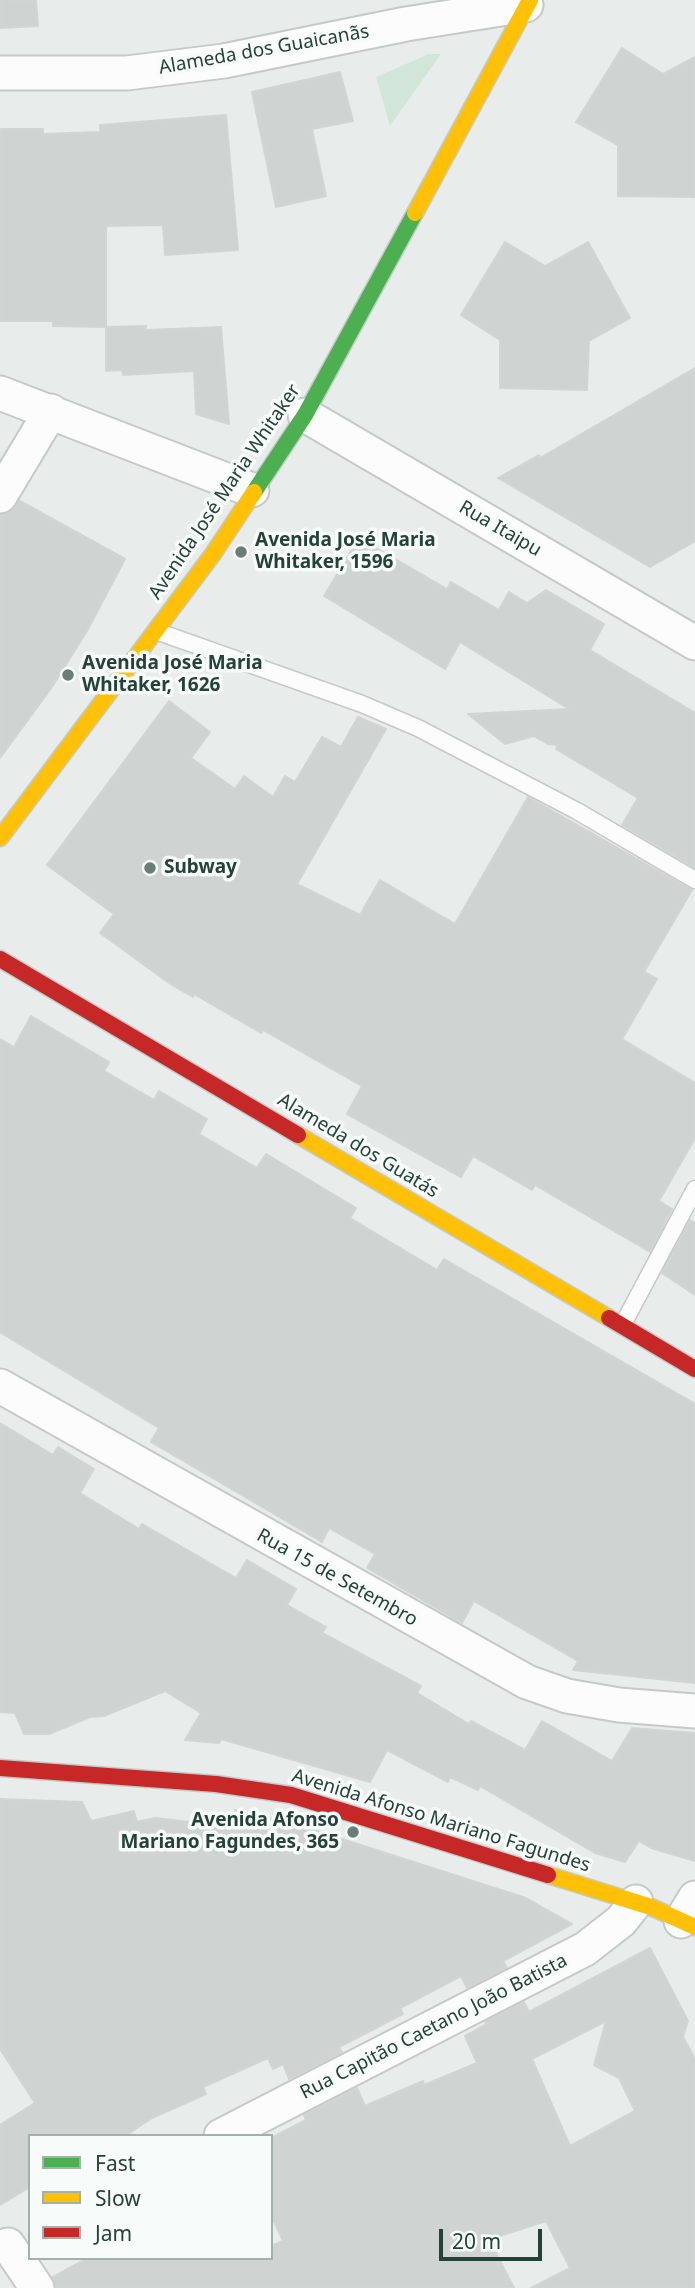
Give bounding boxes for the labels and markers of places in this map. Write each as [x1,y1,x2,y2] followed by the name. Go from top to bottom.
[255,530,436,574] place label: Avenida José Maria Whitaker, 1596
[233,544,249,560] marker: Avenida José Maria Whitaker, 1596
[82,653,263,697] place label: Avenida José Maria Whitaker, 1626
[60,667,76,683] marker: Avenida José Maria Whitaker, 1626
[164,857,237,879] place label: Subway
[142,860,158,876] marker: Subway
[121,1810,339,1854] place label: Avenida Afonso Mariano Fagundes, 365
[345,1824,361,1840] marker: Avenida Afonso Mariano Fagundes, 365

